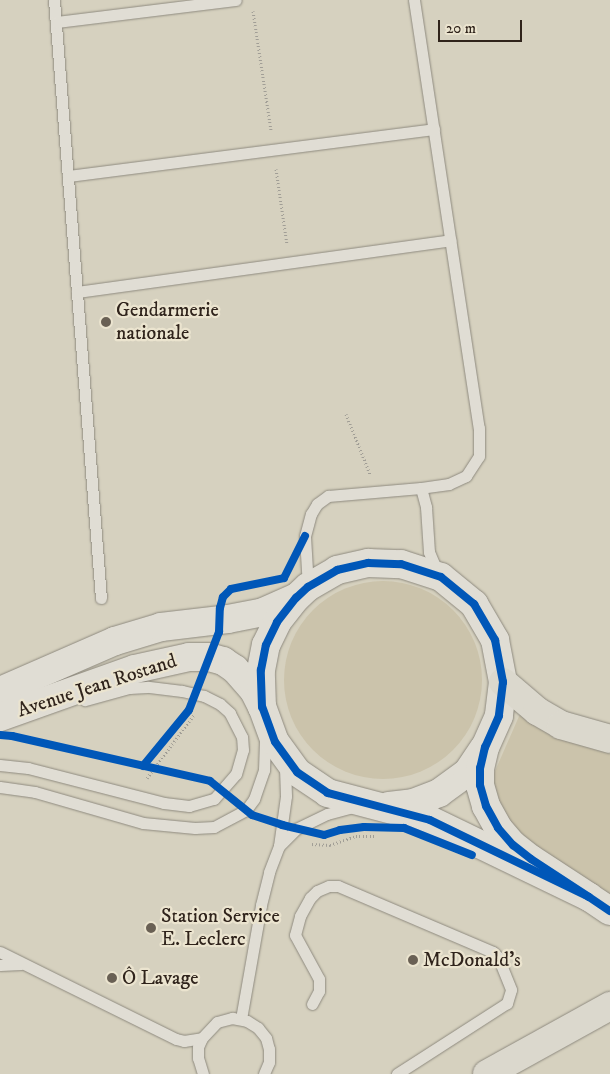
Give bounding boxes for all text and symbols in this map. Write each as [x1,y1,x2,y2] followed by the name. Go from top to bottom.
[440,10,524,42] scale bar
[446,19,476,38] text: 20 m
[116,299,219,346] place label: Gendarmerie nationale
[100,316,112,328] marker: Gendarmerie nationale
[14,649,180,723] street label: Avenue Jean Rostand
[161,904,280,951] place label: Station Service E. Leclerc
[145,922,157,934] marker: Station Service E. Leclerc
[423,948,521,972] place label: McDonald's
[407,954,419,966] marker: McDonald's
[122,966,199,990] place label: Ô Lavage
[106,972,118,984] marker: Ô Lavage

